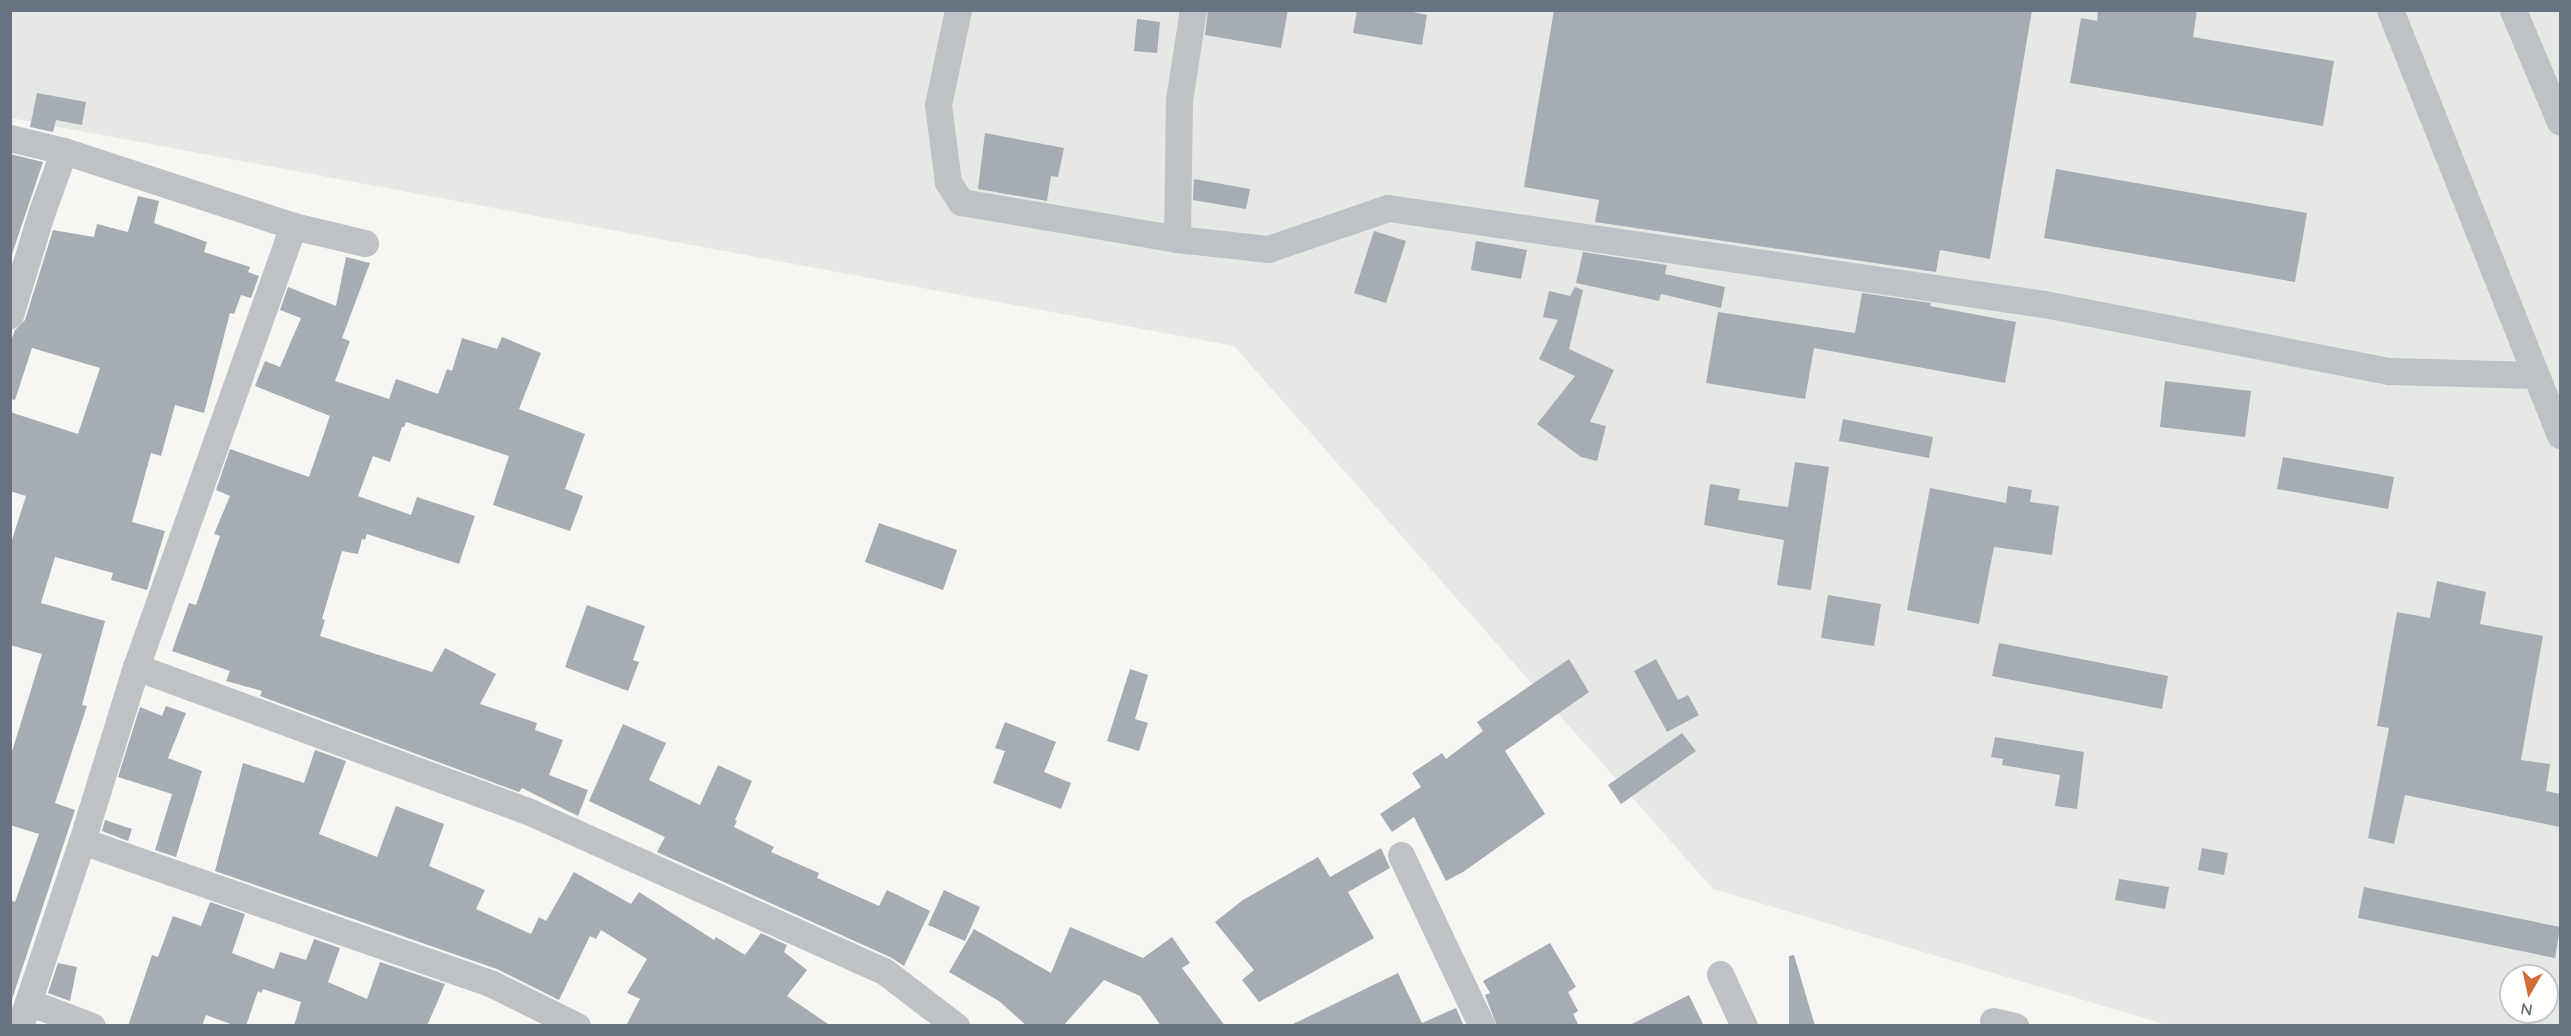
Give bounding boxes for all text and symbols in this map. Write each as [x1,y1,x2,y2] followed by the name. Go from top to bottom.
[2499,964,2559,1024] north arrow
[2519,999,2534,1021] text: N

